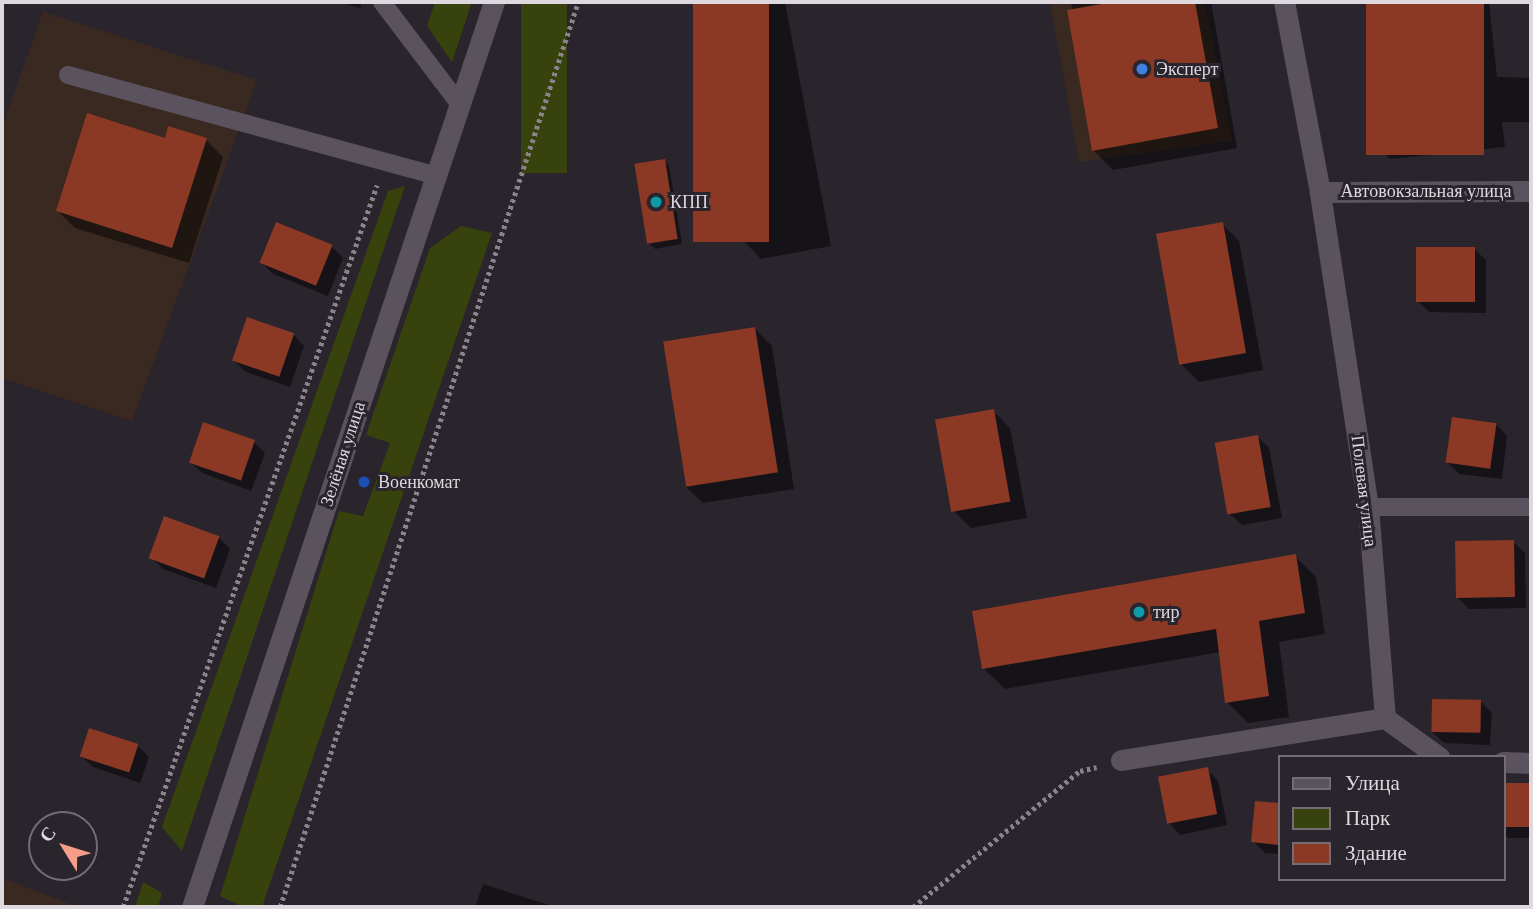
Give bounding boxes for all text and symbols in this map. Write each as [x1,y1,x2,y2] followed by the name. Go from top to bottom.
[1156,58,1218,80] place label: Эксперт
[1134,61,1150,77] marker: Эксперт
[1341,180,1511,202] street label: Автовокзальная улица
[670,191,708,213] place label: КПП
[648,194,664,210] marker: КПП
[316,399,370,509] street label: Зелёная улица
[1346,434,1382,548] street label: Полевая улица
[378,471,460,493] place label: Военкомат
[356,474,372,490] marker: Военкомат
[1153,601,1179,623] place label: тир
[1131,604,1147,620] marker: тир
[1278,755,1505,881] legend
[1345,771,1400,795] text: Улица
[1345,806,1390,830] text: Парк
[28,811,98,881] north arrow
[35,822,60,846] text: С
[1345,841,1407,865] text: Здание

